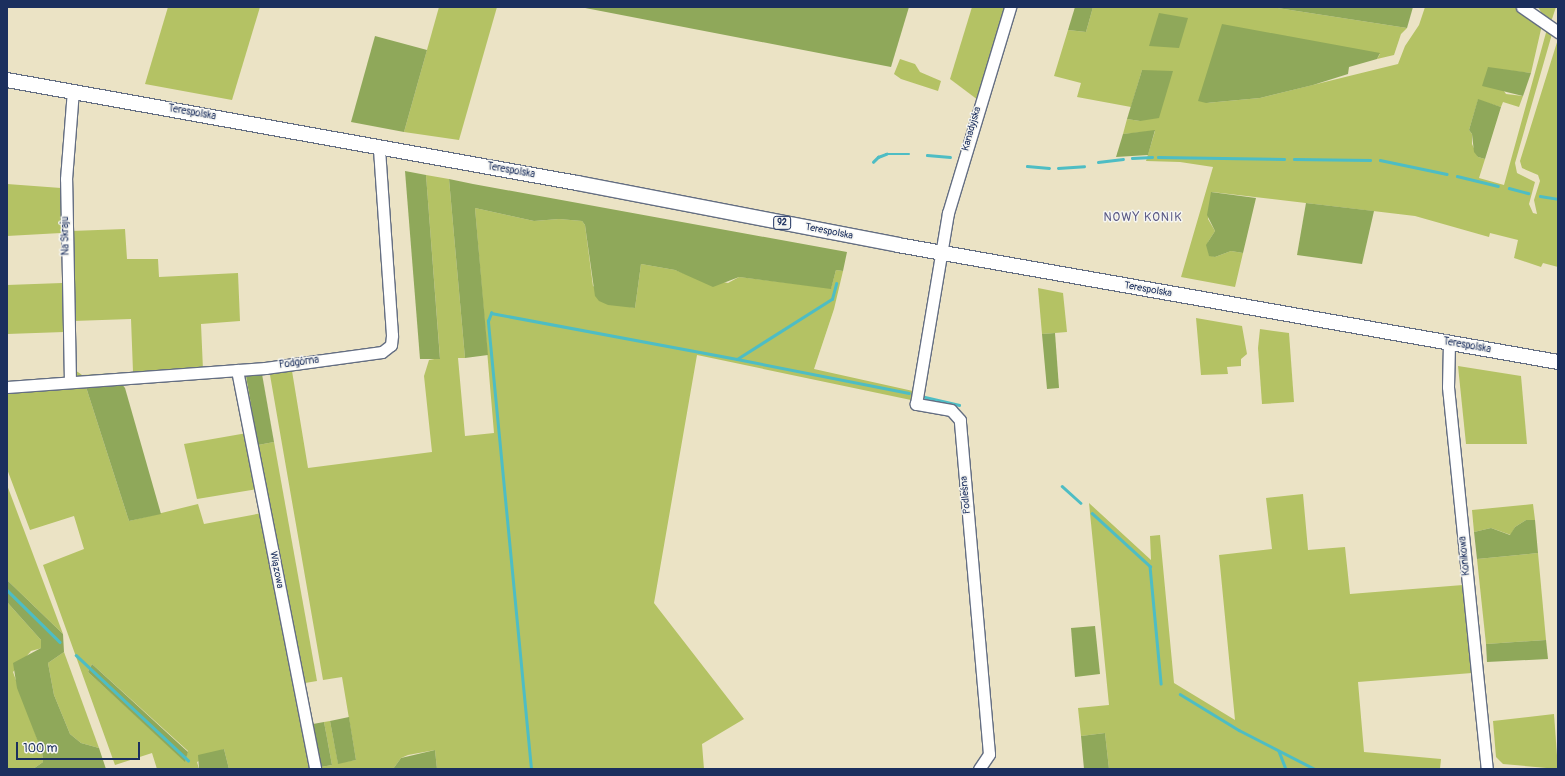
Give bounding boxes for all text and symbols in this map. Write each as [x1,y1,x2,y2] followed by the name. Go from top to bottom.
[167,103,217,123] street label: Terespolska
[960,106,984,152] street label: Kanadyjska
[486,161,536,181] street label: Terespolska
[1103,211,1183,225] district label: NOWY KONIK
[60,216,72,256] street label: Na Skraju
[773,216,791,230] road number: 92
[804,221,854,243] street label: Terespolska
[1123,280,1173,300] street label: Terespolska
[1442,336,1492,356] street label: Terespolska
[278,354,320,372] street label: Podgórna
[958,476,974,514] street label: Podleśna
[1457,536,1473,576] street label: Konikowa
[267,551,285,589] street label: Wiązowa
[18,734,142,760] scale bar
[23,741,57,756] text: 100 m

